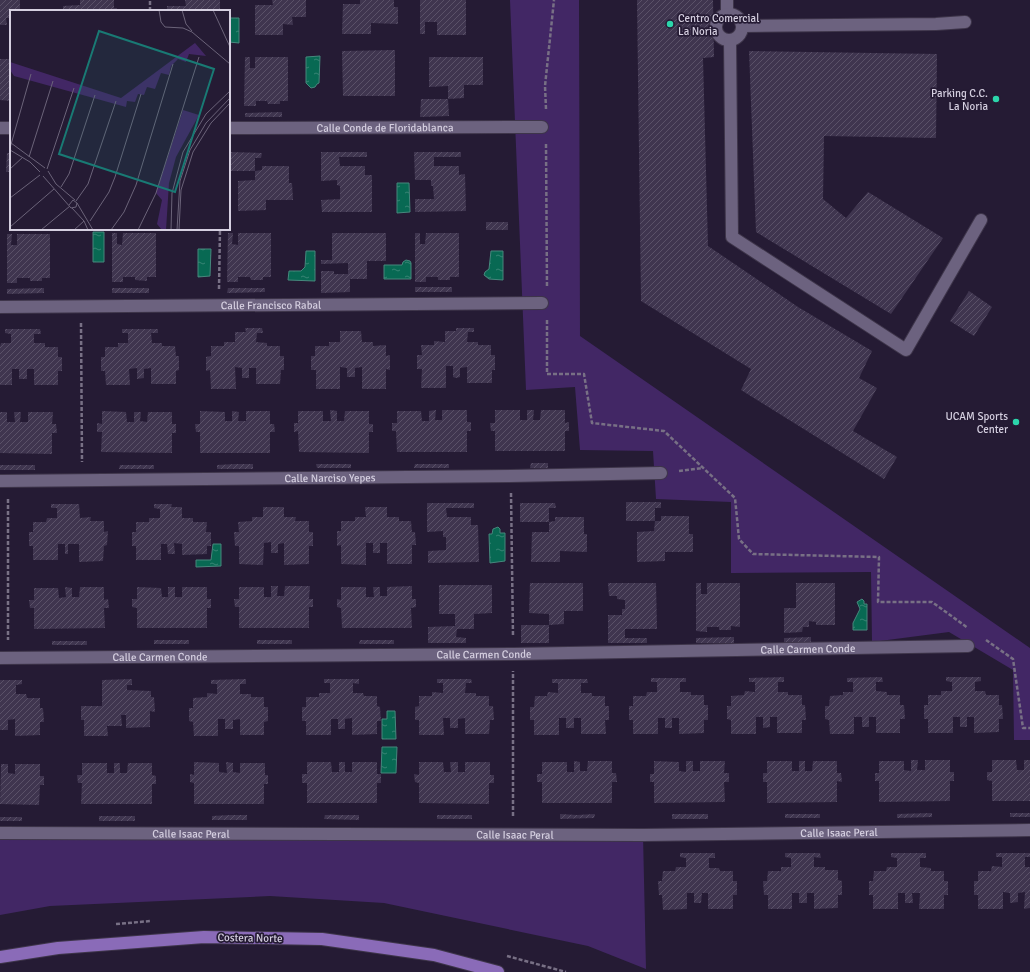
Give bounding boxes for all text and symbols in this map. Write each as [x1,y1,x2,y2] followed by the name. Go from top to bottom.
[10,10,230,230] inset map
[678,12,759,38] place label: Centro Comercial La Noria
[665,19,675,29] marker: Centro Comercial La Noria
[931,87,988,113] place label: Parking C.C. La Noria
[991,94,1001,104] marker: Parking C.C. La Noria
[317,121,454,134] street label: Calle Conde de Floridablanca
[221,298,321,312] street label: Calle Francisco Rabal
[945,410,1008,436] place label: UCAM Sports Center
[1011,417,1021,427] marker: UCAM Sports Center
[284,471,376,485] street label: Calle Narciso Yepes
[760,641,856,656] street label: Calle Carmen Conde
[436,647,532,661] street label: Calle Carmen Conde
[112,650,208,664] street label: Calle Carmen Conde
[800,825,878,839] street label: Calle Isaac Peral
[152,827,230,840] street label: Calle Isaac Peral
[476,828,554,841] street label: Calle Isaac Peral
[217,931,283,945] street label: Costera Norte

